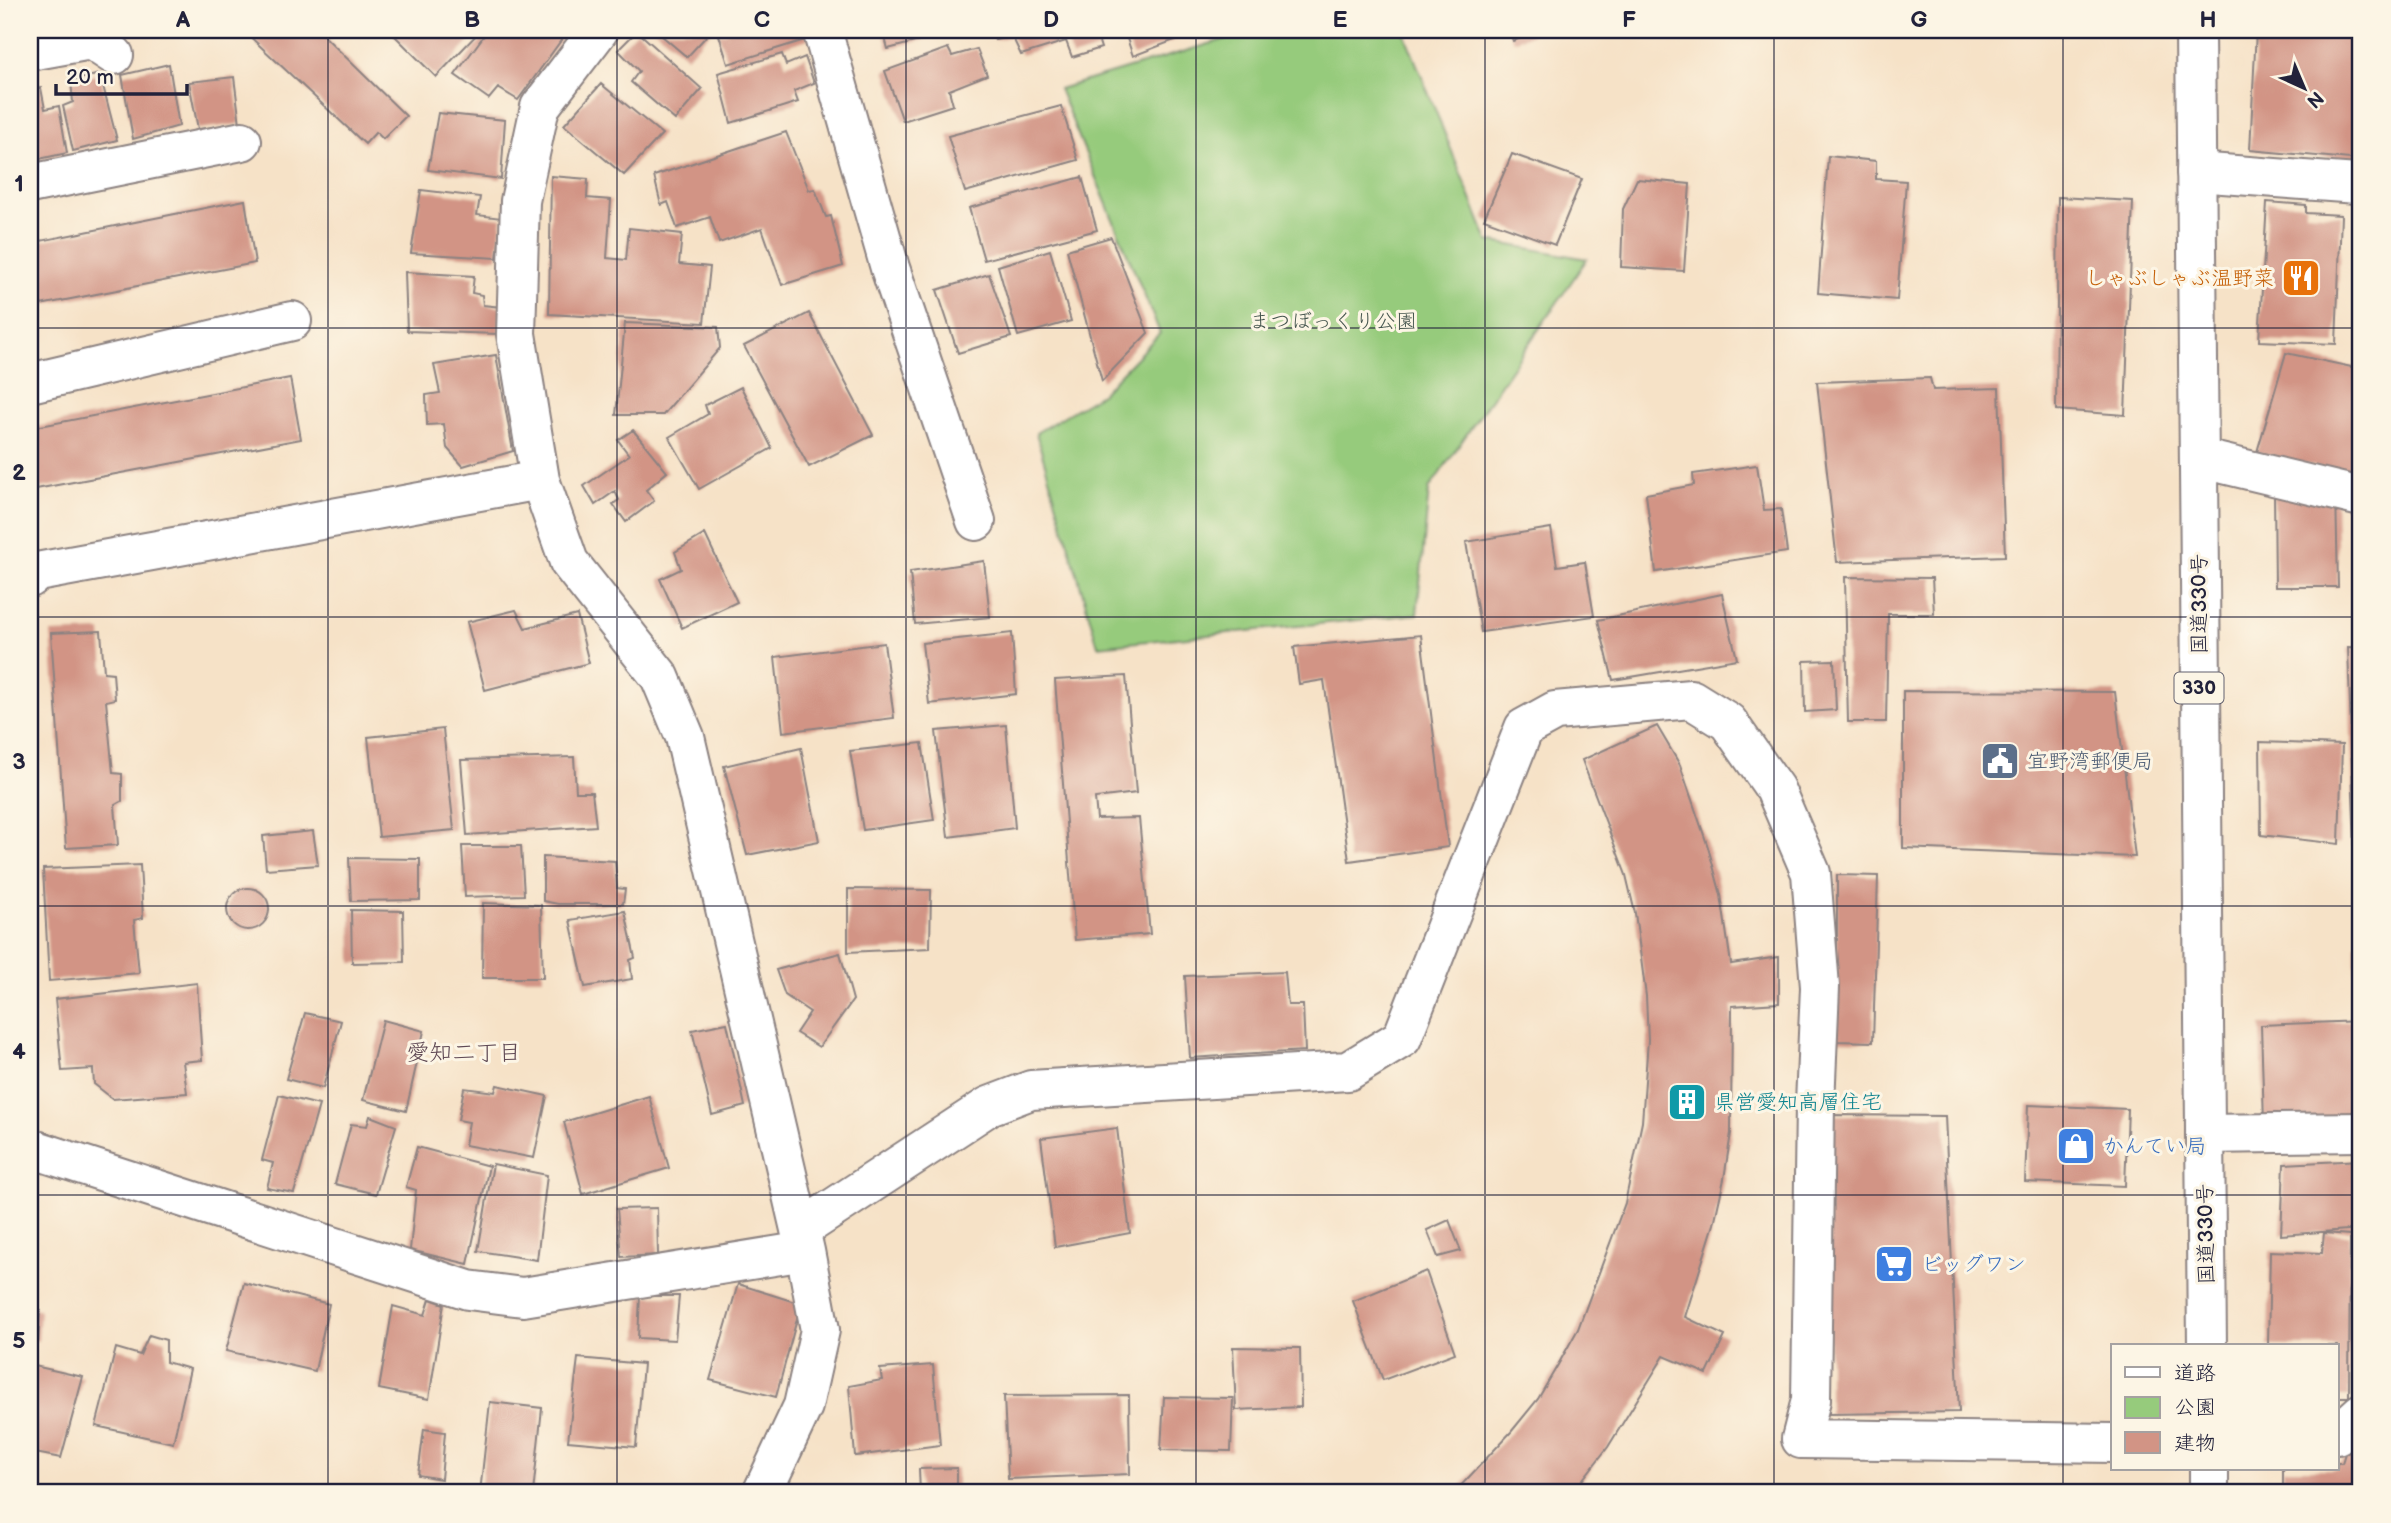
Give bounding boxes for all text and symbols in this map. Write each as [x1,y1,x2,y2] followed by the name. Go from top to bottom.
[175,6,191,34] text: A
[464,6,480,34] text: B
[754,6,770,34] text: C
[1043,6,1059,34] text: D
[1333,6,1348,34] text: E
[1622,6,1636,34] text: F
[1911,6,1928,34] text: G
[2199,6,2217,34] text: H
[56,52,187,96] scale bar
[2268,52,2338,122] north arrow
[66,65,114,90] text: 20 m
[2302,86,2328,112] text: N
[14,170,24,198] text: 1
[2280,257,2322,299] restaurant icon: しゃぶしゃぶ温野菜
[2085,266,2274,291] place label: しゃぶしゃぶ温野菜
[1249,309,1417,334] park label: まつぼっくり公園
[12,459,26,487] text: 2
[2187,553,2212,655] street label: 国道330号
[2174,673,2224,704] road number: 330
[1979,740,2021,782] public building icon: 宜野湾郵便局
[12,748,26,776] text: 3
[2027,749,2153,774] place label: 宜野湾郵便局
[12,1038,26,1066] text: 4
[407,1039,522,1067] district label: 愛知二丁目
[1666,1081,1708,1123] building icon: 県営愛知高層住宅
[1714,1090,1882,1115] place label: 県営愛知高層住宅
[2055,1125,2097,1167] shop icon: かんてい局
[2103,1134,2207,1159] place label: かんてい局
[2193,1183,2219,1285] street label: 国道330号
[1873,1243,1915,1285] supermarket icon: ビッグワン
[1921,1252,2026,1277] place label: ビッグワン
[12,1327,26,1355] text: 5
[2111,1344,2338,1470] legend
[2174,1361,2216,1386] text: 道路
[2174,1395,2216,1420] text: 公園
[2174,1431,2216,1456] text: 建物

